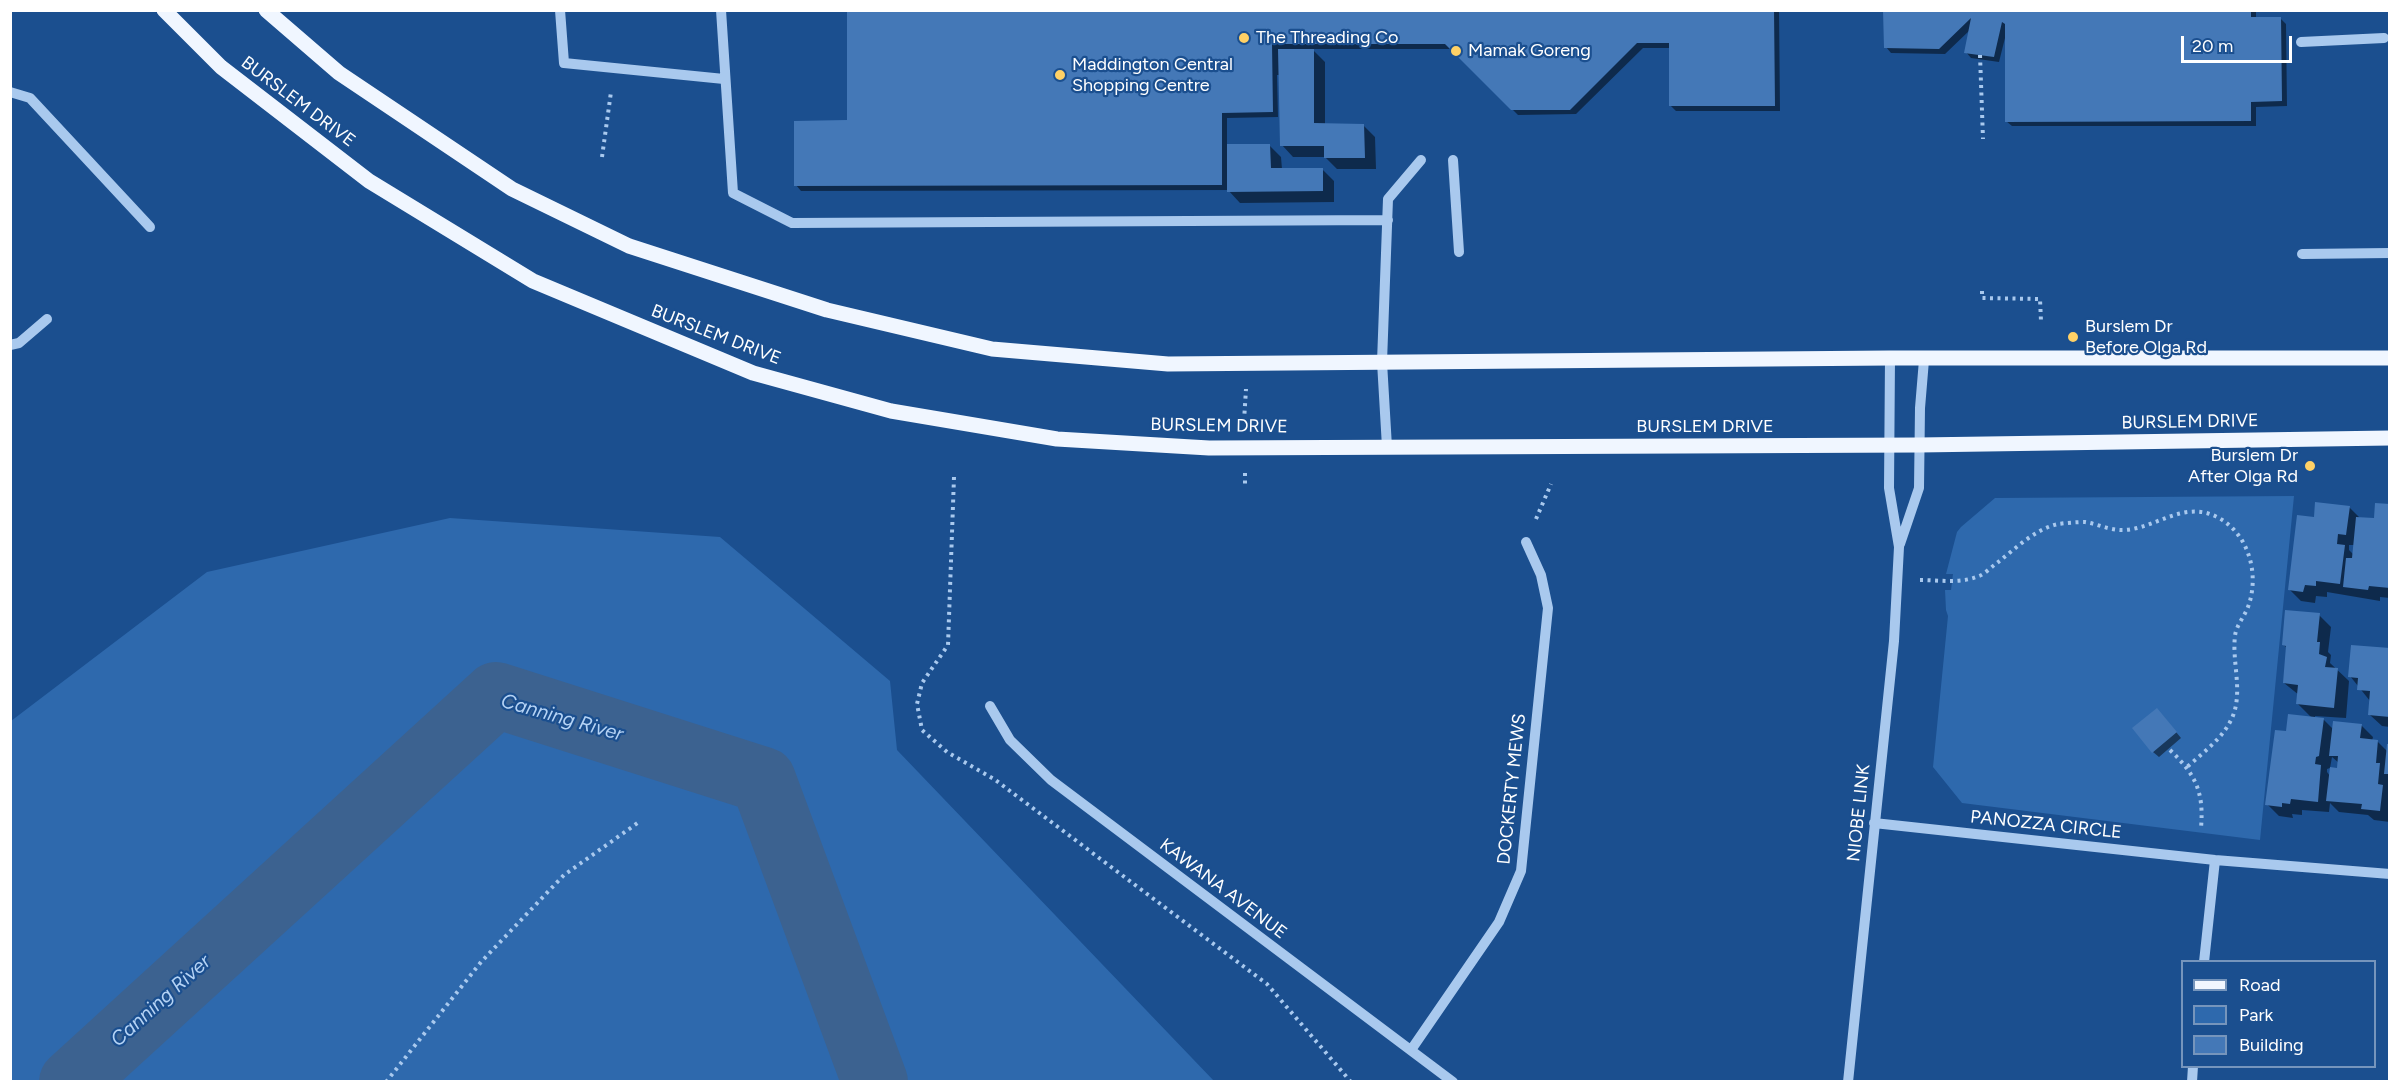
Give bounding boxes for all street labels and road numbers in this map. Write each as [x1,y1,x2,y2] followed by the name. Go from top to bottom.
[237,52,359,152] street label: BURSLEM DRIVE
[648,300,784,370] street label: BURSLEM DRIVE
[2121,410,2259,434] street label: BURSLEM DRIVE
[1150,414,1288,438] street label: BURSLEM DRIVE
[1636,416,1774,438] street label: BURSLEM DRIVE
[1493,712,1531,866] street label: DOCKERTY MEWS
[1843,763,1875,863] street label: NIOBE LINK
[1969,806,2123,844] street label: PANOZZA CIRCLE
[1155,834,1291,944] street label: KAWANA AVENUE

